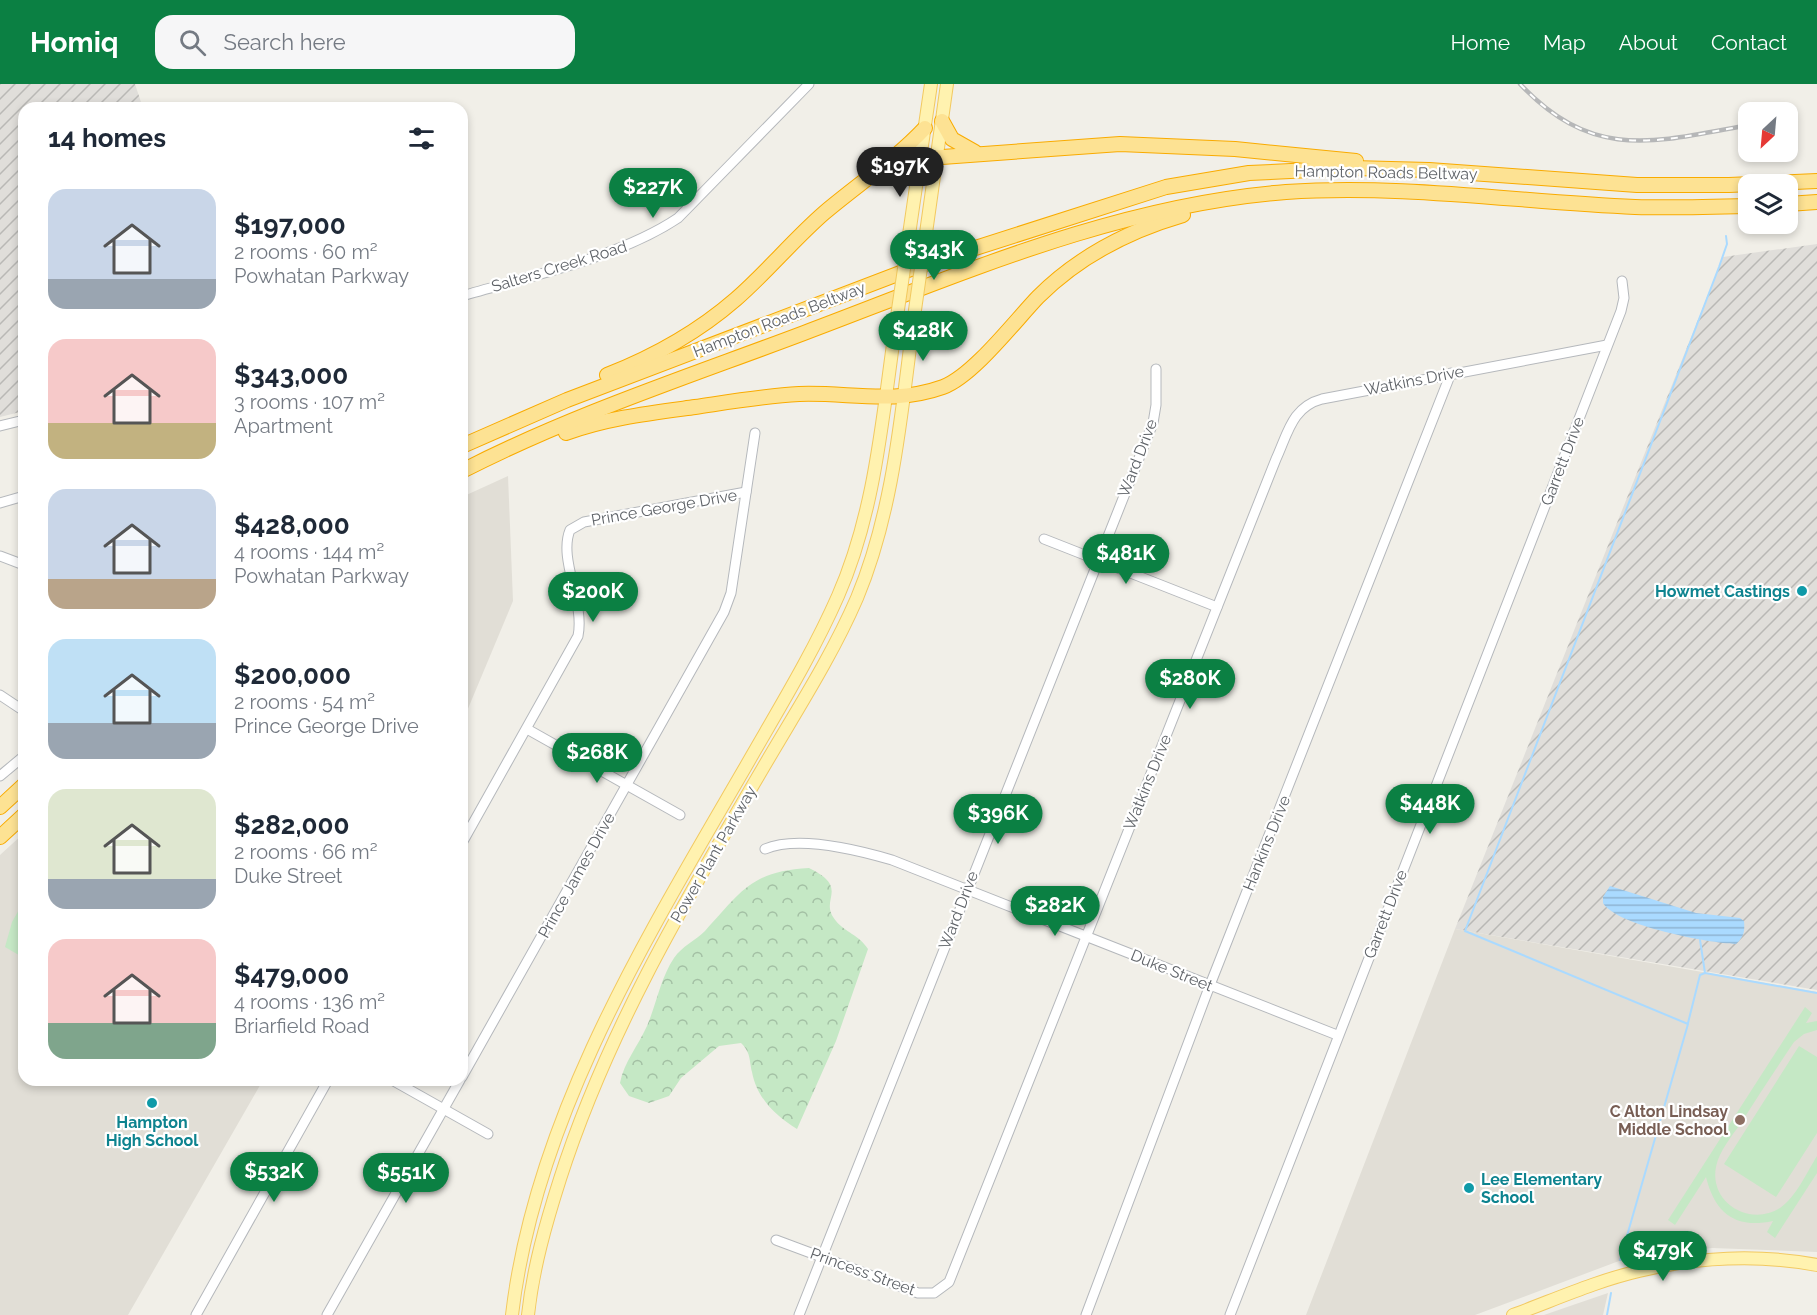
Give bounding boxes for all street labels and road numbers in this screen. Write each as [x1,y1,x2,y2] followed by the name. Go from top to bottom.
[1294,161,1478,184] street label: Hampton Roads Beltway
[489,237,629,296] street label: Salters Creek Road
[690,278,868,361] street label: Hampton Roads Beltway
[1363,362,1466,399] street label: Watkins Drive
[1537,414,1588,508] street label: Garrett Drive
[1114,416,1161,500] street label: Ward Drive
[590,485,739,530] street label: Prince George Drive
[1120,732,1175,833] street label: Watkins Drive
[667,782,761,926] street label: Power Plant Parkway
[1239,793,1294,894] street label: Hankins Drive
[534,809,619,941] street label: Prince James Drive
[1360,867,1411,961] street label: Garrett Drive
[935,868,982,952] street label: Ward Drive
[1128,945,1216,996] street label: Duke Street
[808,1244,919,1299] street label: Princess Street

